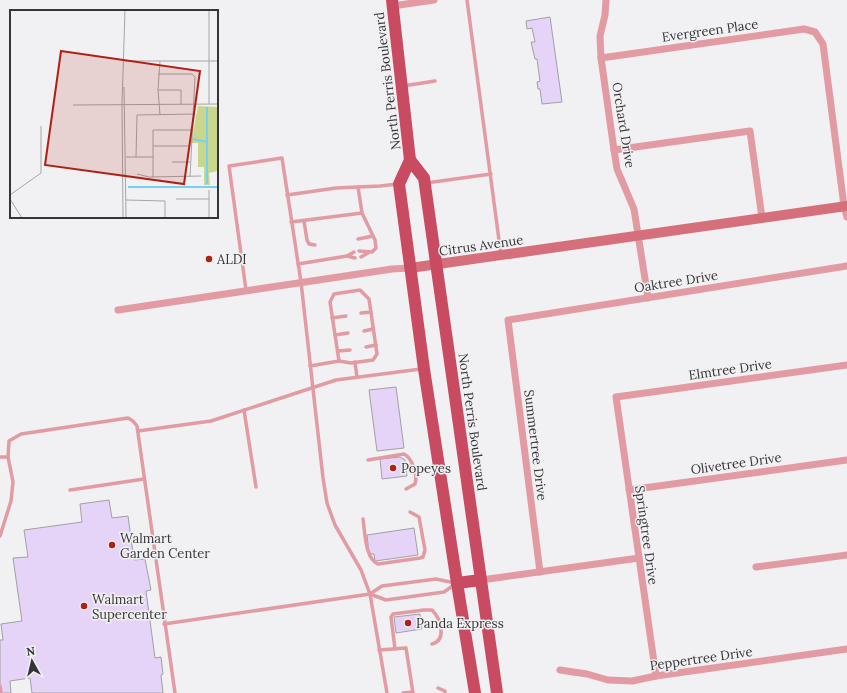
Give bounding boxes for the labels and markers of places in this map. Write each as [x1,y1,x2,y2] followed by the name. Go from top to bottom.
[216,251,247,268] place label: ALDI
[204,254,214,264] marker: ALDI
[401,460,451,477] place label: Popeyes
[388,463,398,473] marker: Popeyes
[120,530,210,562] place label: Walmart Garden Center
[107,540,117,550] marker: Walmart Garden Center
[92,591,167,623] place label: Walmart Supercenter
[79,601,89,611] marker: Walmart Supercenter
[416,615,504,632] place label: Panda Express
[403,618,413,628] marker: Panda Express

